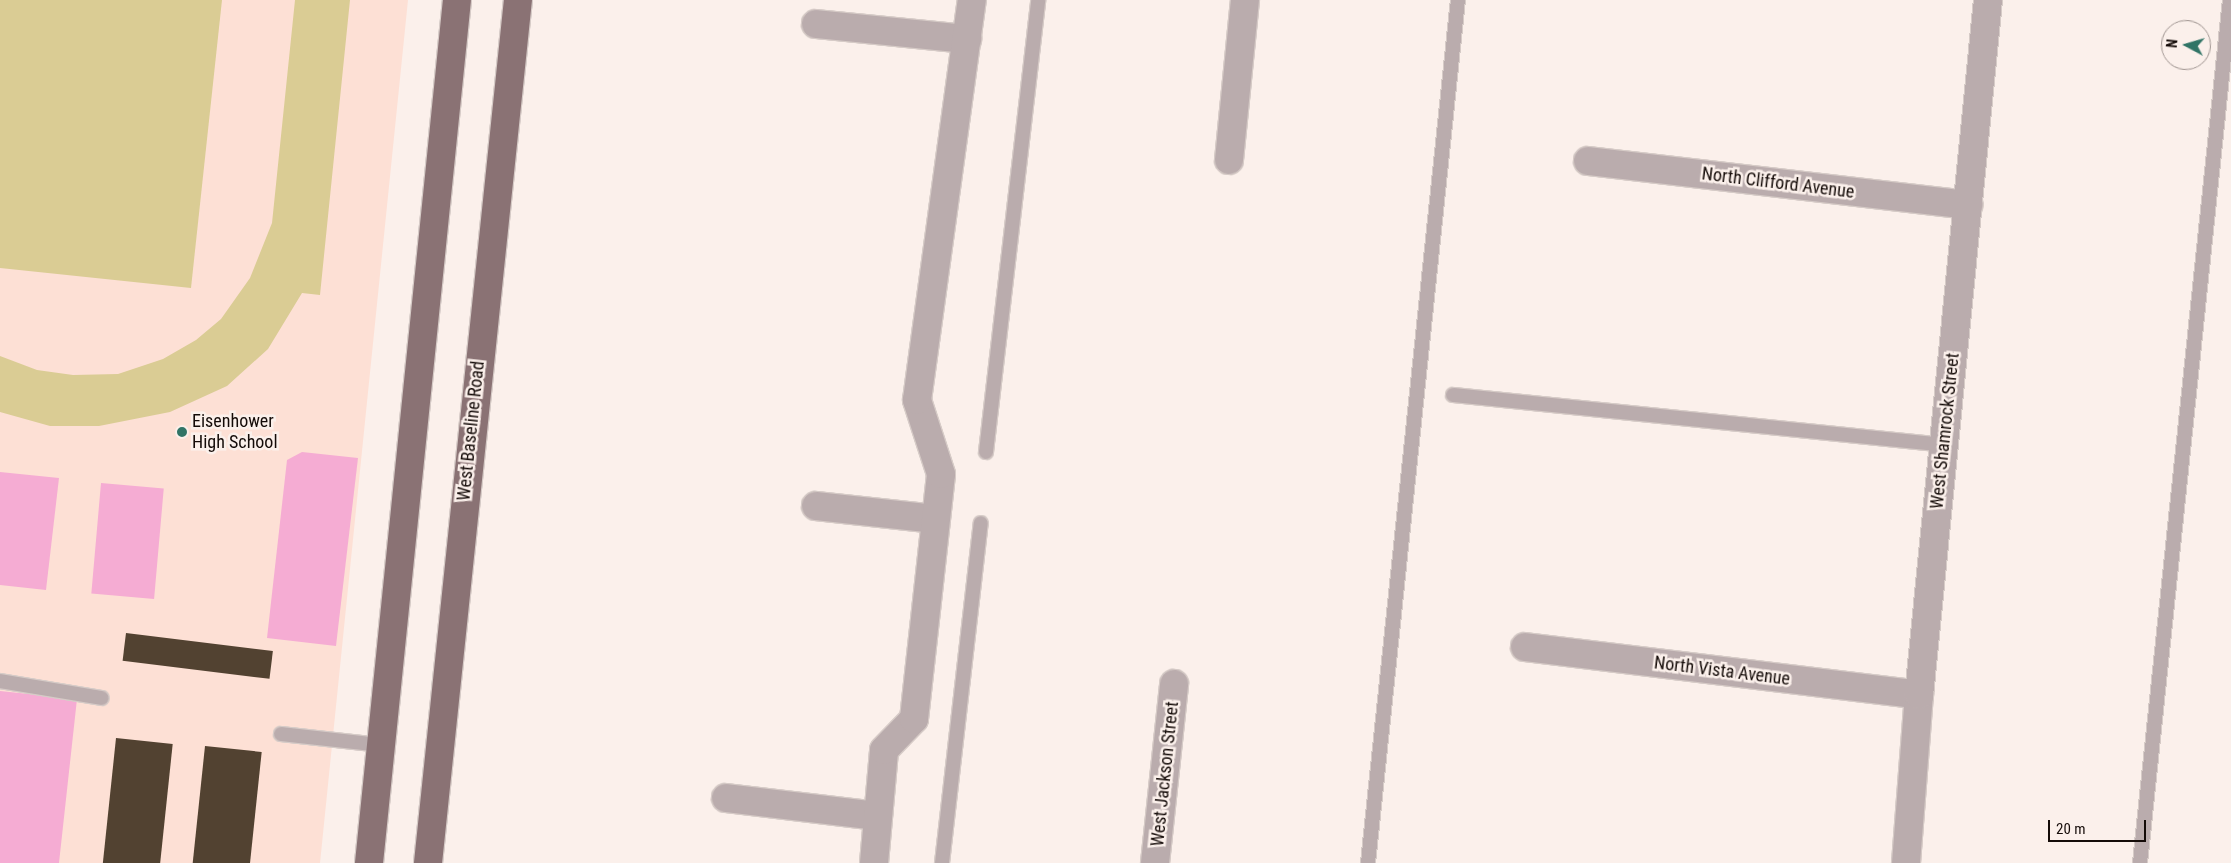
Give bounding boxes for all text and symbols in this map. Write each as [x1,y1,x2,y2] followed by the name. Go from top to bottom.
[2161,20,2211,70] north arrow
[2164,38,2180,49] text: N
[1701,163,1855,203] street label: North Clifford Avenue
[1926,352,1964,510] street label: West Shamrock Street
[453,360,489,502] street label: West Baseline Road
[192,411,278,454] place label: Eisenhower High School
[176,426,188,438] marker: Eisenhower High School
[1653,652,1791,690] street label: North Vista Avenue
[1147,700,1183,848] street label: West Jackson Street
[2051,810,2148,842] scale bar
[2056,820,2086,838] text: 20 m

